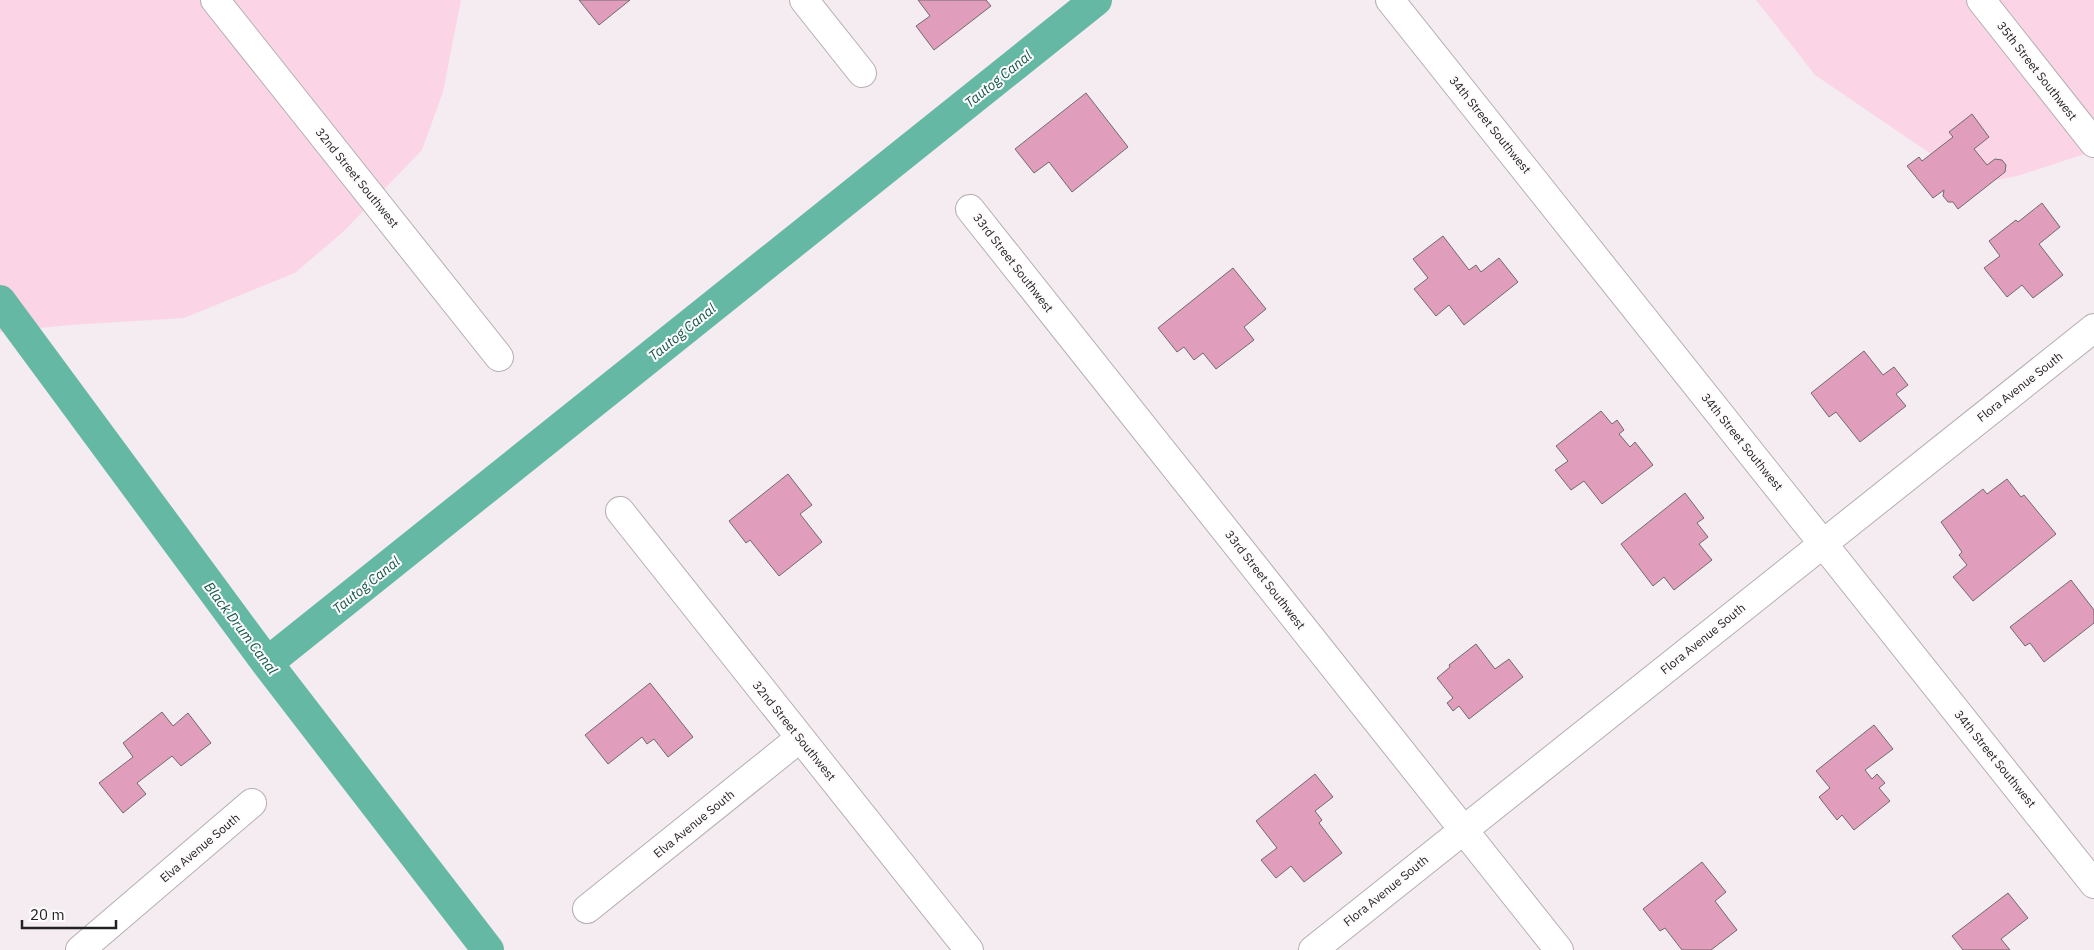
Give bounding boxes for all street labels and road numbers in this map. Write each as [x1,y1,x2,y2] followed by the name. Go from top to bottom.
[1994,18,2081,123] street label: 35th Street Southwest
[1446,73,1534,177] street label: 34th Street Southwest
[313,125,402,231] street label: 32nd Street Southwest
[970,210,1057,315] street label: 33rd Street Southwest
[1974,348,2066,425] street label: Flora Avenue South
[1698,390,1786,494] street label: 34th Street Southwest
[1222,527,1309,632] street label: 33rd Street Southwest
[1657,600,1748,677] street label: Flora Avenue South
[750,678,839,784] street label: 32nd Street Southwest
[1951,707,2039,811] street label: 34th Street Southwest
[650,786,737,861] street label: Elva Avenue South
[157,810,243,885] street label: Elva Avenue South
[1340,852,1431,929] street label: Flora Avenue South

